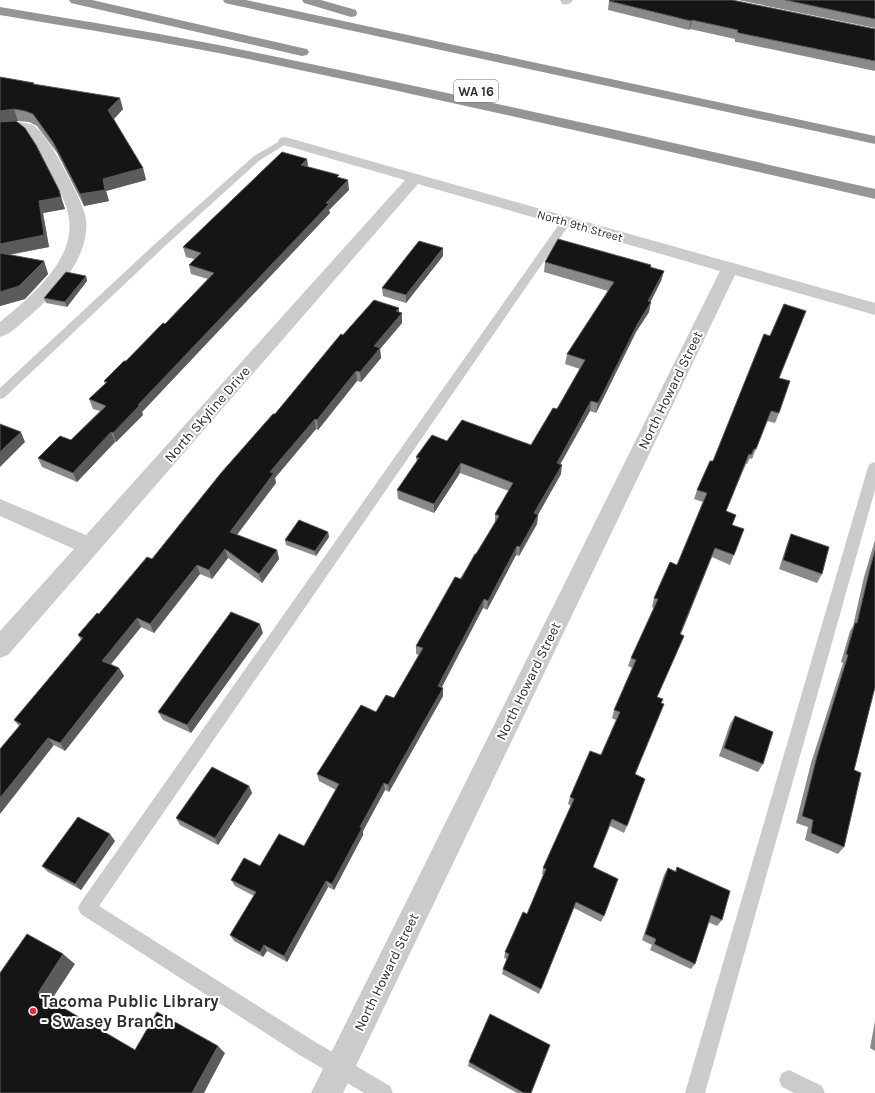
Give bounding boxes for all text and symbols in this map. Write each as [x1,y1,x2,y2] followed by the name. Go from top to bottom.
[454,80,498,102] road number: WA 16
[536,207,625,245] street label: North 9th Street
[634,328,706,452] street label: North Howard Street
[161,363,254,466] street label: North Skyline Drive
[492,619,564,743] street label: North Howard Street
[350,910,422,1034] street label: North Howard Street
[41,991,219,1031] place label: Tacoma Public Library - Swasey Branch
[28,1006,38,1016] marker: Tacoma Public Library - Swasey Branch

